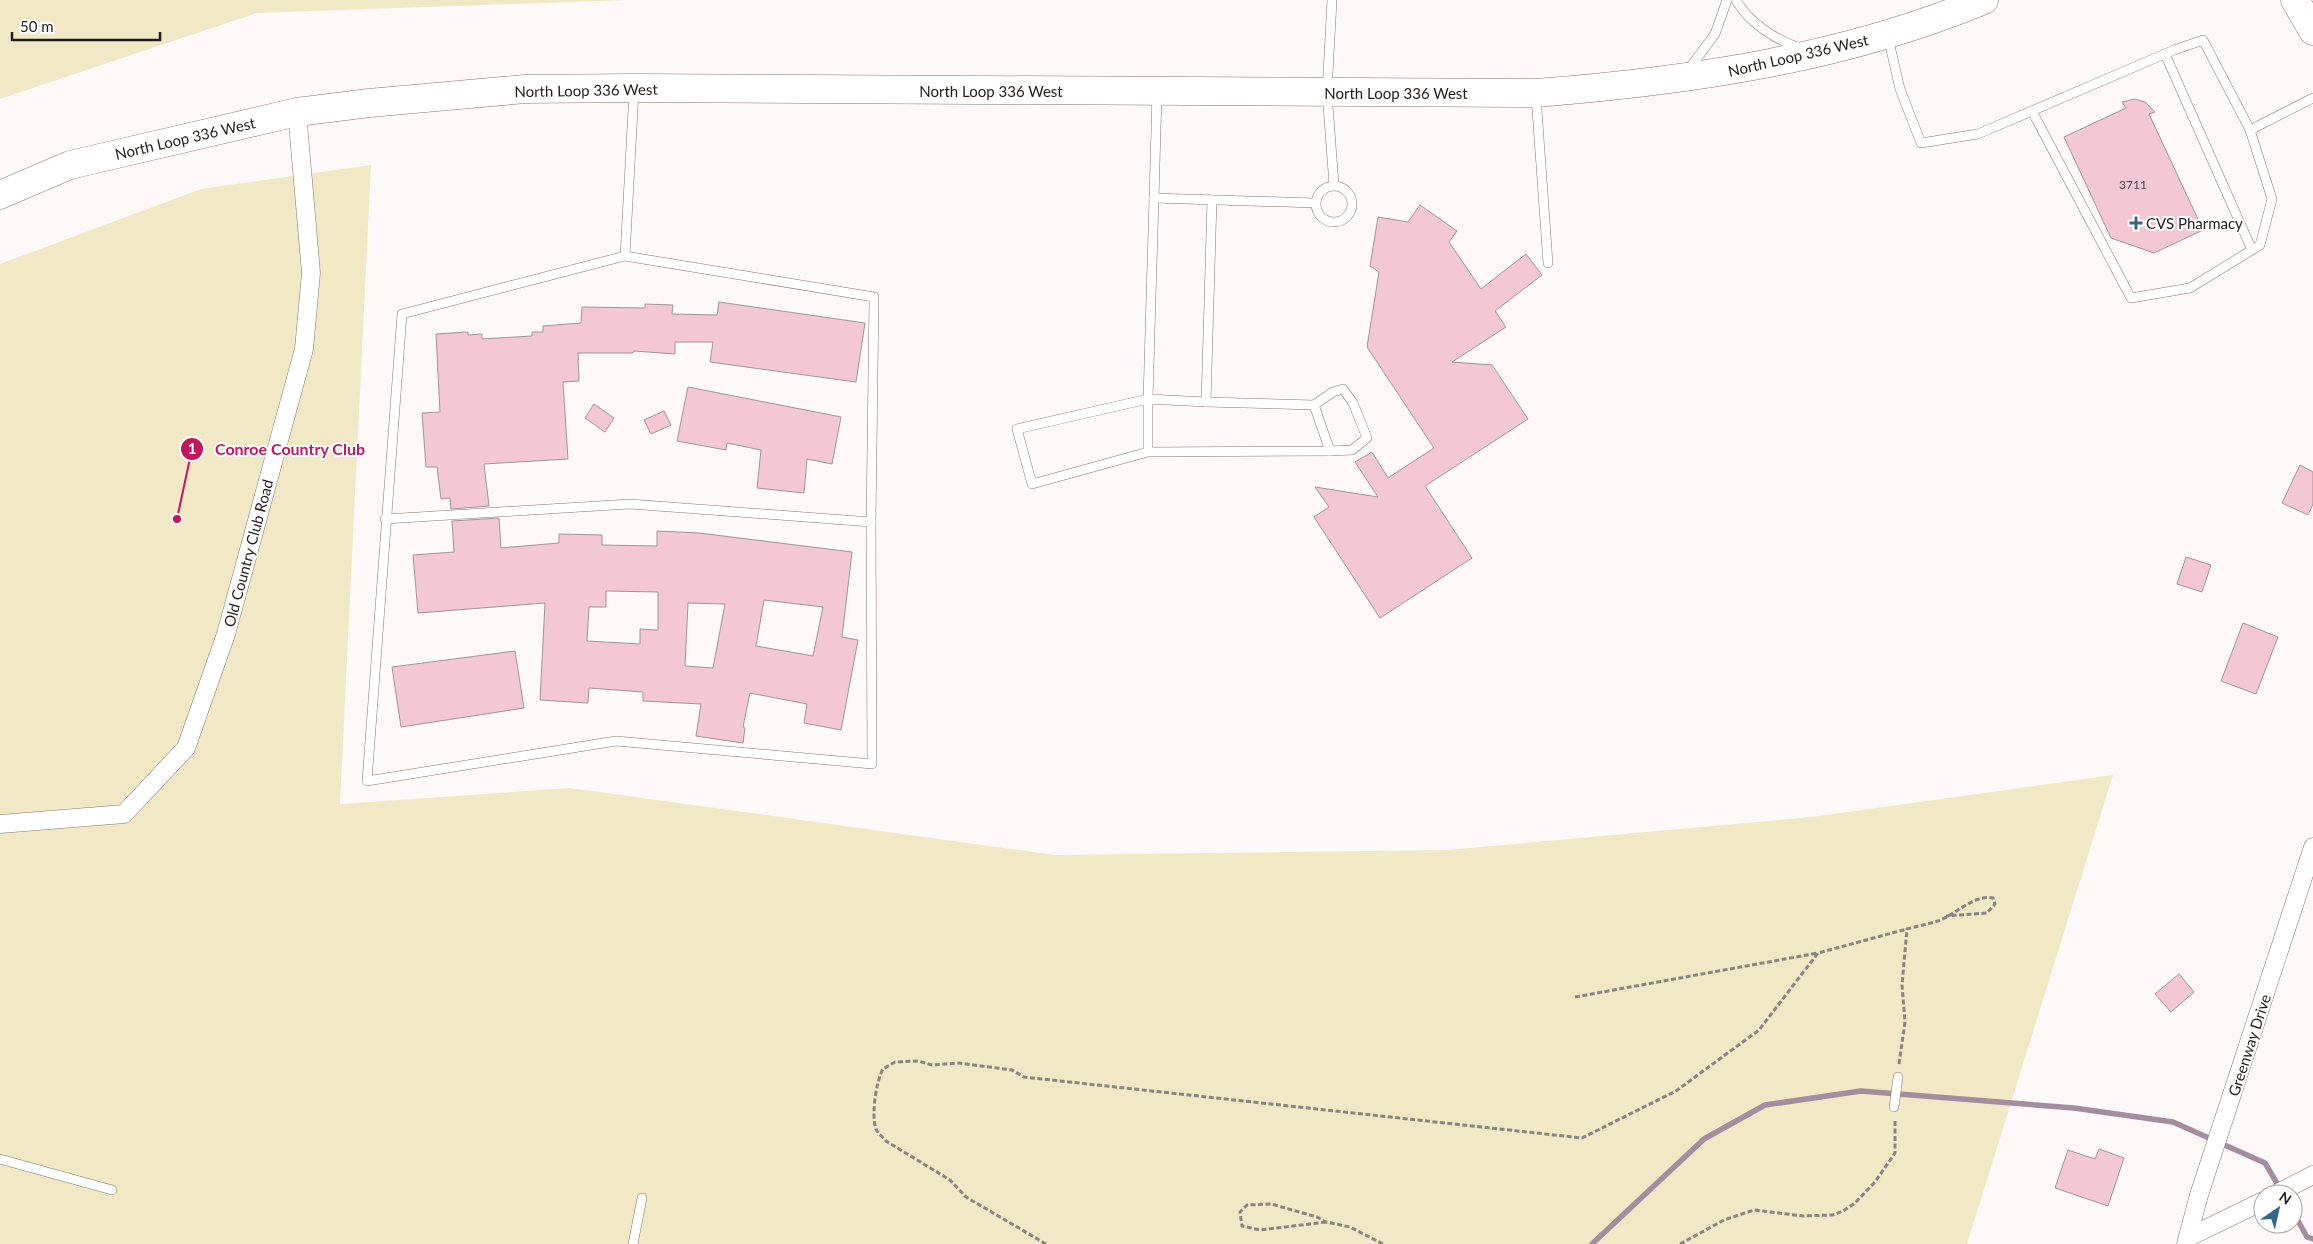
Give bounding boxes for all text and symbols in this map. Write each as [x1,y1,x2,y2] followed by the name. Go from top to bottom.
[12,10,160,42] scale bar
[20,17,54,35] text: 50 m
[1726,30,1870,80] street label: North Loop 336 West
[514,80,658,100] street label: North Loop 336 West
[919,82,1063,100] street label: North Loop 336 West
[1324,84,1468,102] street label: North Loop 336 West
[113,113,257,163] street label: North Loop 336 West
[2119,177,2147,192] house number: 3711
[2146,214,2243,232] place label: CVS Pharmacy
[2130,217,2142,229] marker: CVS Pharmacy
[179,433,375,464] callout: Conroe Country Club
[188,439,196,457] text: 1
[215,439,365,458] text: Conroe Country Club
[220,477,276,629] street label: Old Country Club Road
[2224,992,2274,1098] street label: Greenway Drive
[2253,1184,2303,1234] north arrow
[2276,1188,2295,1208] text: N

